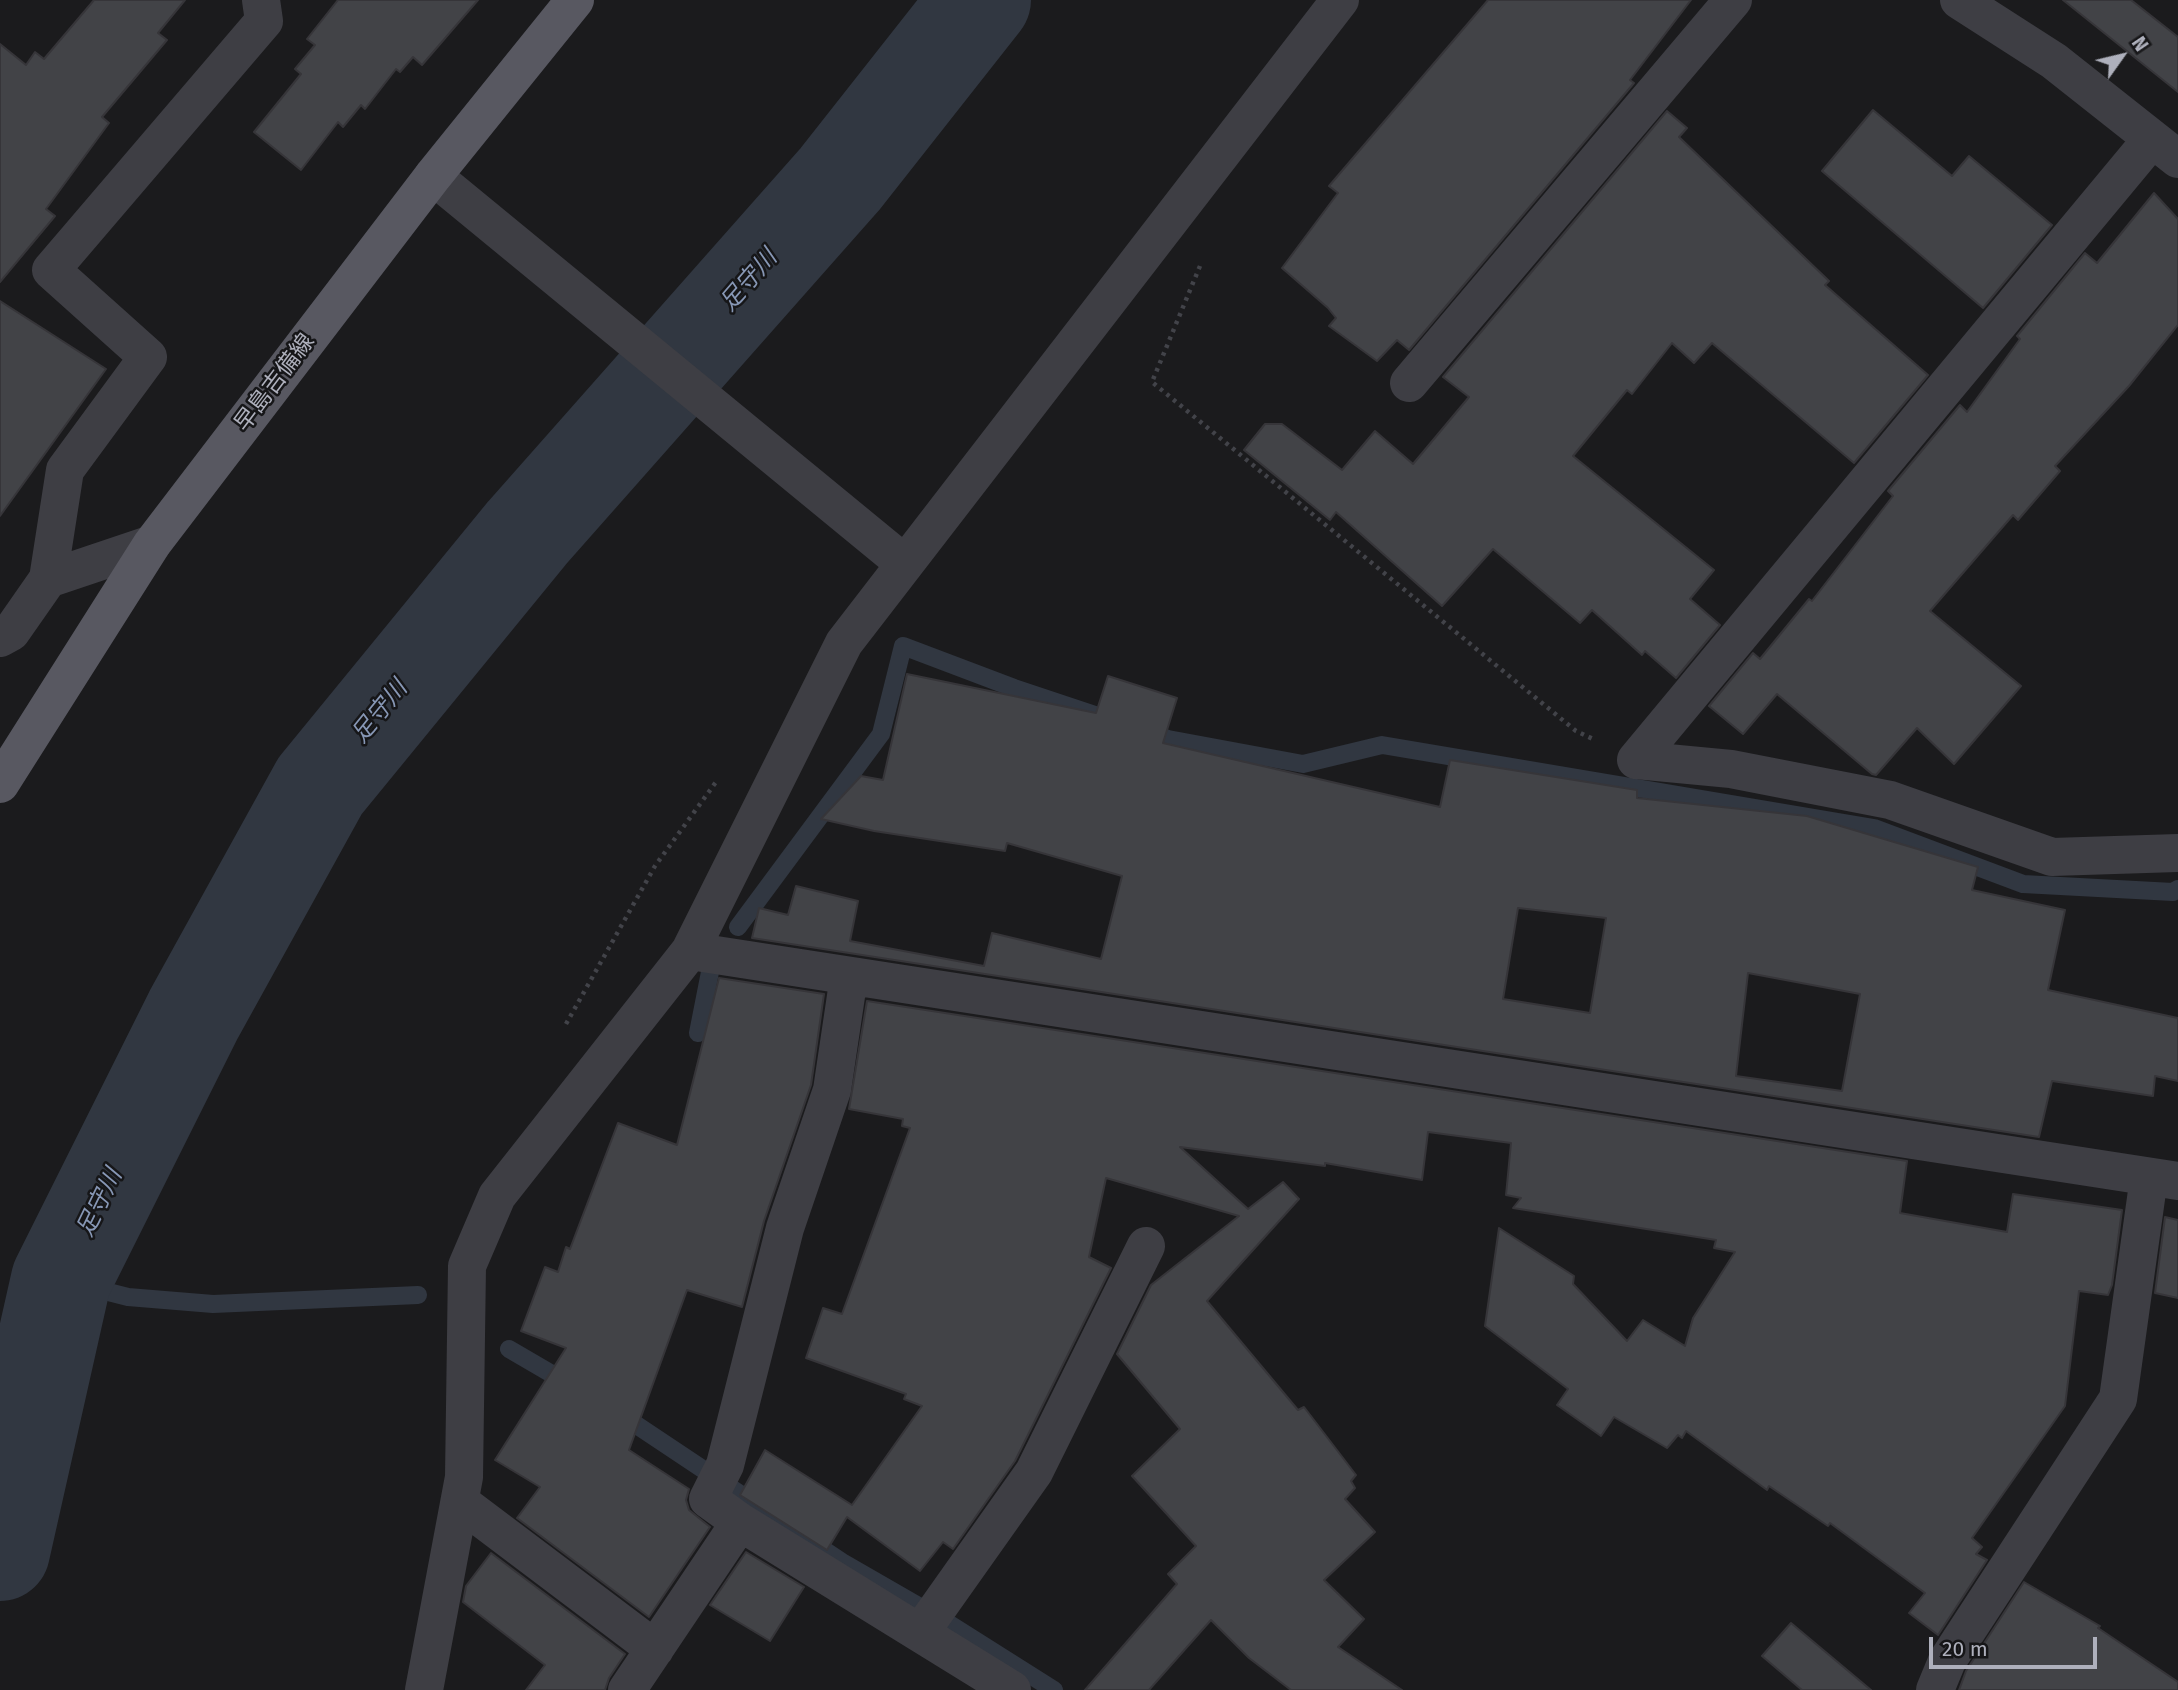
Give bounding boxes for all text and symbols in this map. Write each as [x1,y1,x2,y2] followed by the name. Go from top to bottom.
[2087,21,2157,91] north arrow
[2127,32,2153,56] text: N
[715,244,783,318] water label: 足守川
[229,329,321,437] street label: 早島吉備線
[346,675,414,749] water label: 足守川
[71,1164,129,1242] water label: 足守川
[1933,1624,2101,1668] scale bar
[1942,1636,1988,1662] text: 20 m

